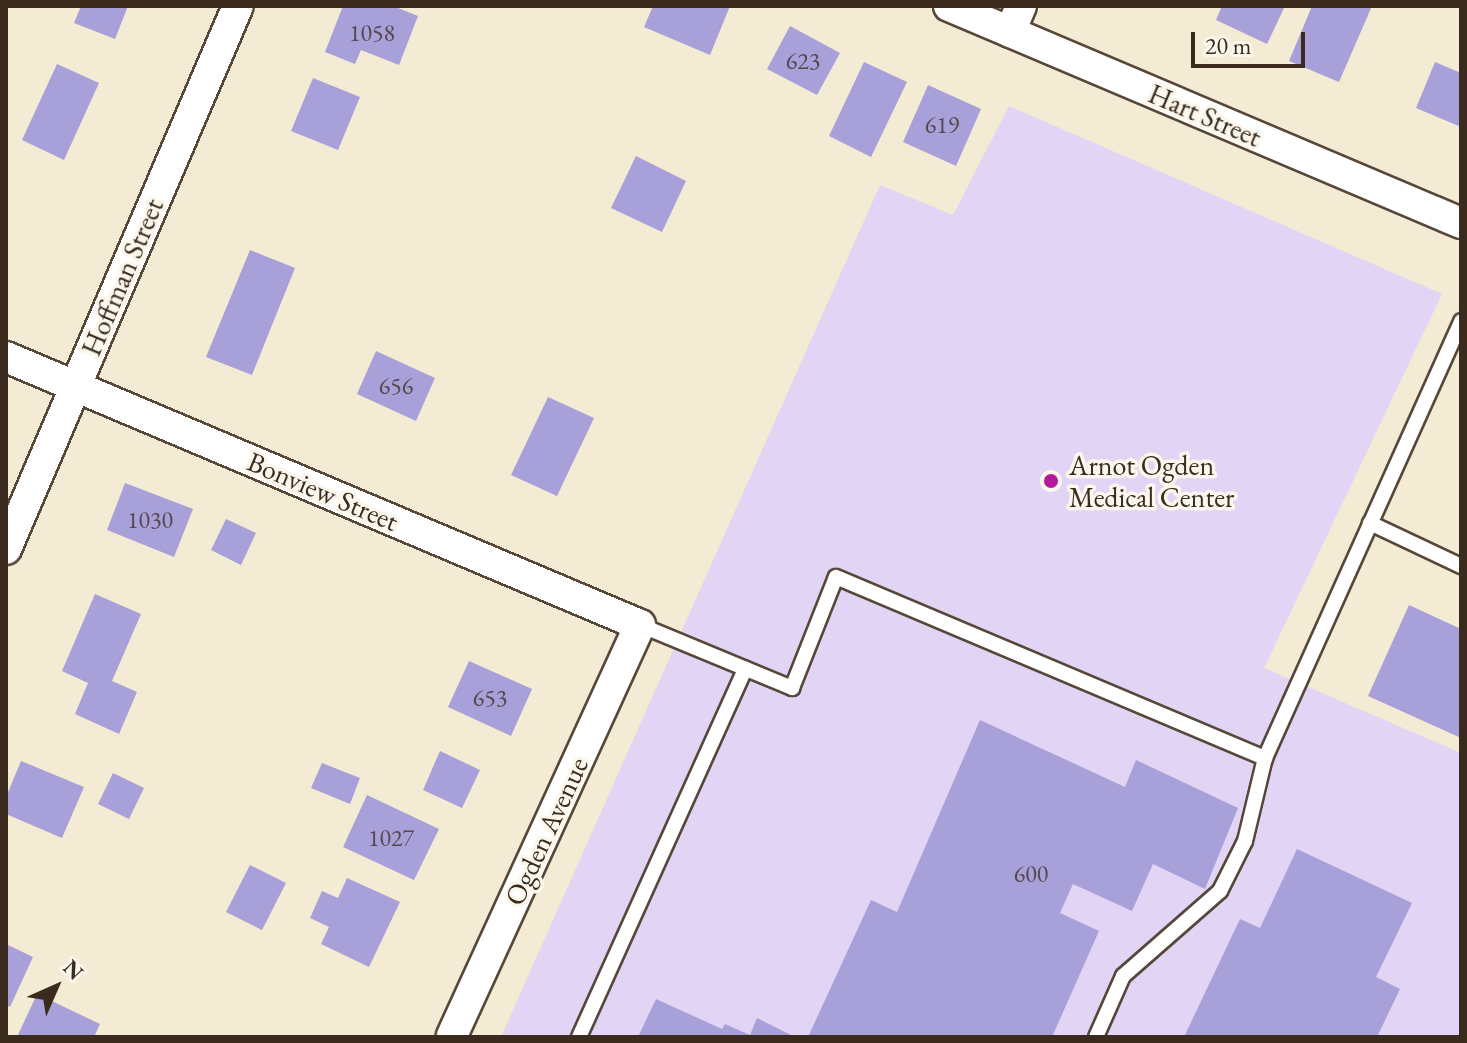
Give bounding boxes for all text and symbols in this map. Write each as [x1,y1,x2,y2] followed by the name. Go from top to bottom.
[1195,16,1309,66] scale bar
[349,19,395,47] house number: 1058
[1205,30,1252,61] text: 20 m
[786,47,820,75] house number: 623
[1144,76,1266,154] street label: Hart Street
[925,111,959,139] house number: 619
[74,193,170,361] street label: Hoffman Street
[379,372,413,400] house number: 656
[242,444,404,538] street label: Bonview Street
[1069,448,1234,514] place label: Arnot Ogden Medical Center
[1040,470,1062,492] marker: Arnot Ogden Medical Center
[127,506,173,534] house number: 1030
[473,684,507,712] house number: 653
[497,752,595,910] street label: Ogden Avenue
[368,824,414,852] house number: 1027
[1014,860,1048,888] house number: 600
[16,947,96,1027] north arrow
[57,953,90,986] text: N

